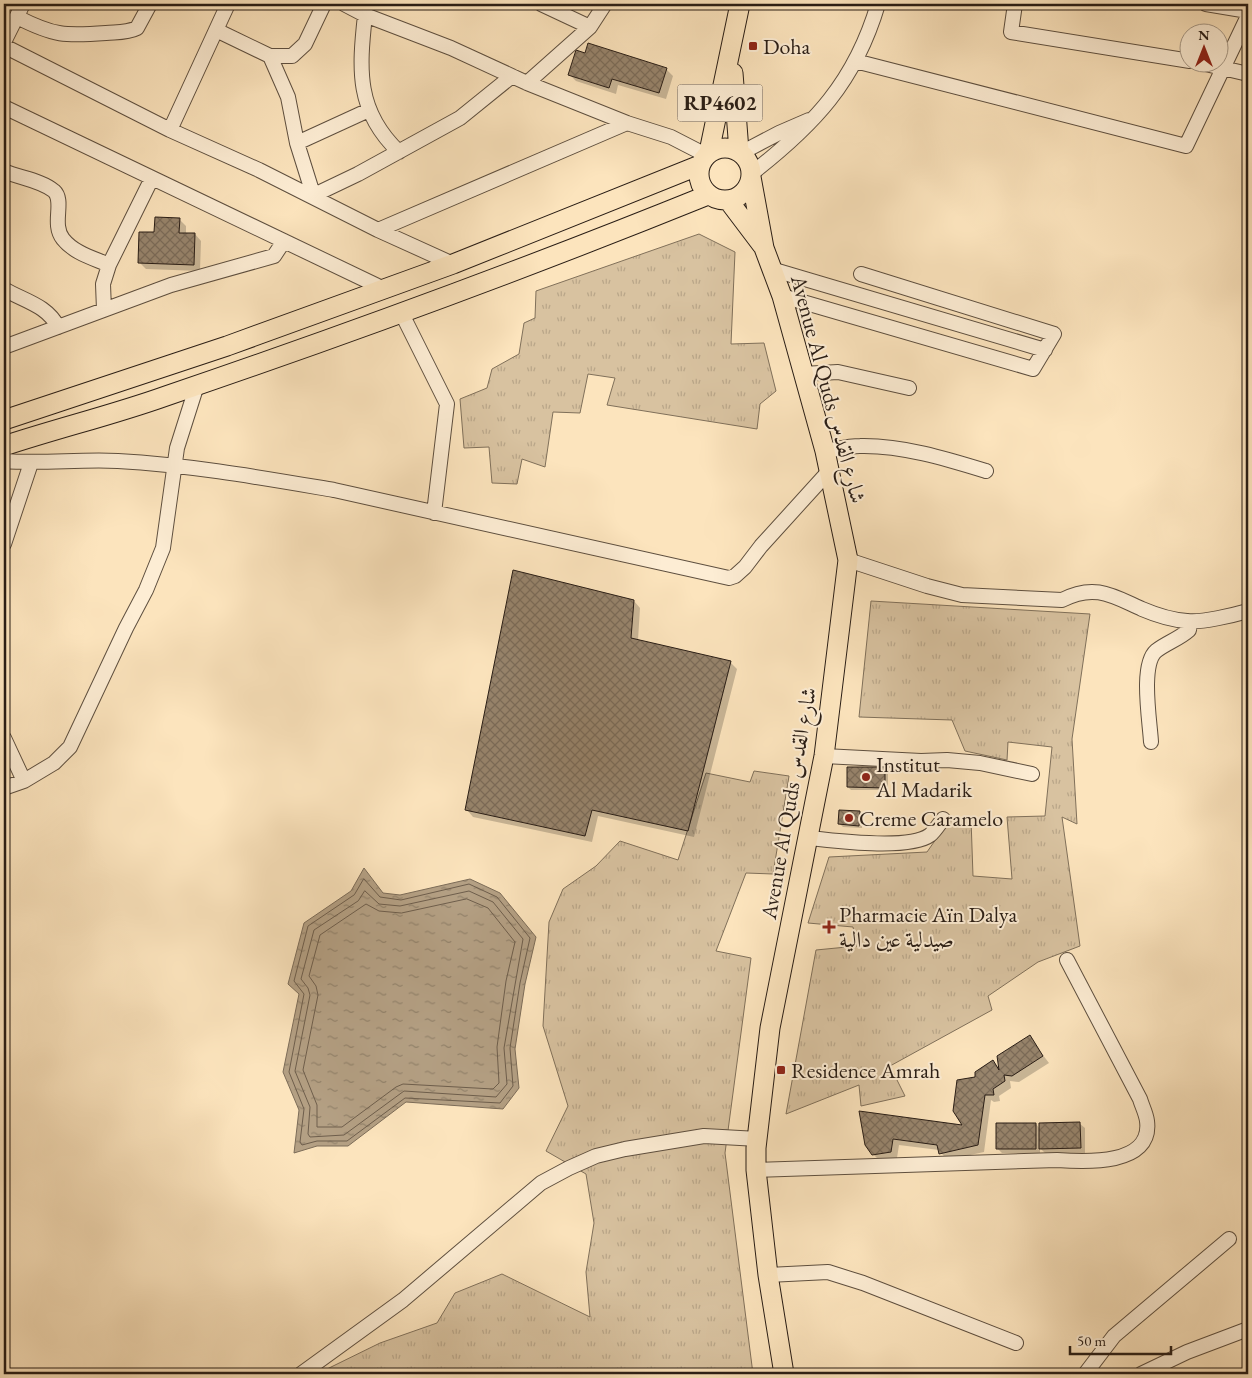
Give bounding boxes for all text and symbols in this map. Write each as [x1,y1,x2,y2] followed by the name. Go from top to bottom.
[1180,22,1230,72] north arrow
[1198,26,1210,44] text: N
[763,32,810,61] place label: Doha
[747,40,759,52] marker: Doha
[678,85,762,122] road number: RP4602
[780,271,873,508] street label: Avenue Al Quds شارع القدس
[754,685,827,923] street label: Avenue Al Quds شارع القدس
[875,750,973,804] place label: Institut Al Madarik
[860,771,872,783] marker: Institut Al Madarik
[859,804,1003,833] place label: Creme Caramelo
[843,812,855,824] marker: Creme Caramelo
[839,900,1017,954] place label: Pharmacie Aïn Dalya صيدلية عين دالية
[823,921,835,933] marker: Pharmacie Aïn Dalya صيدلية عين دالية
[791,1056,940,1085] place label: Residence Amrah
[775,1064,787,1076] marker: Residence Amrah
[1070,1323,1171,1355] scale bar
[1077,1331,1106,1350] text: 50 m

